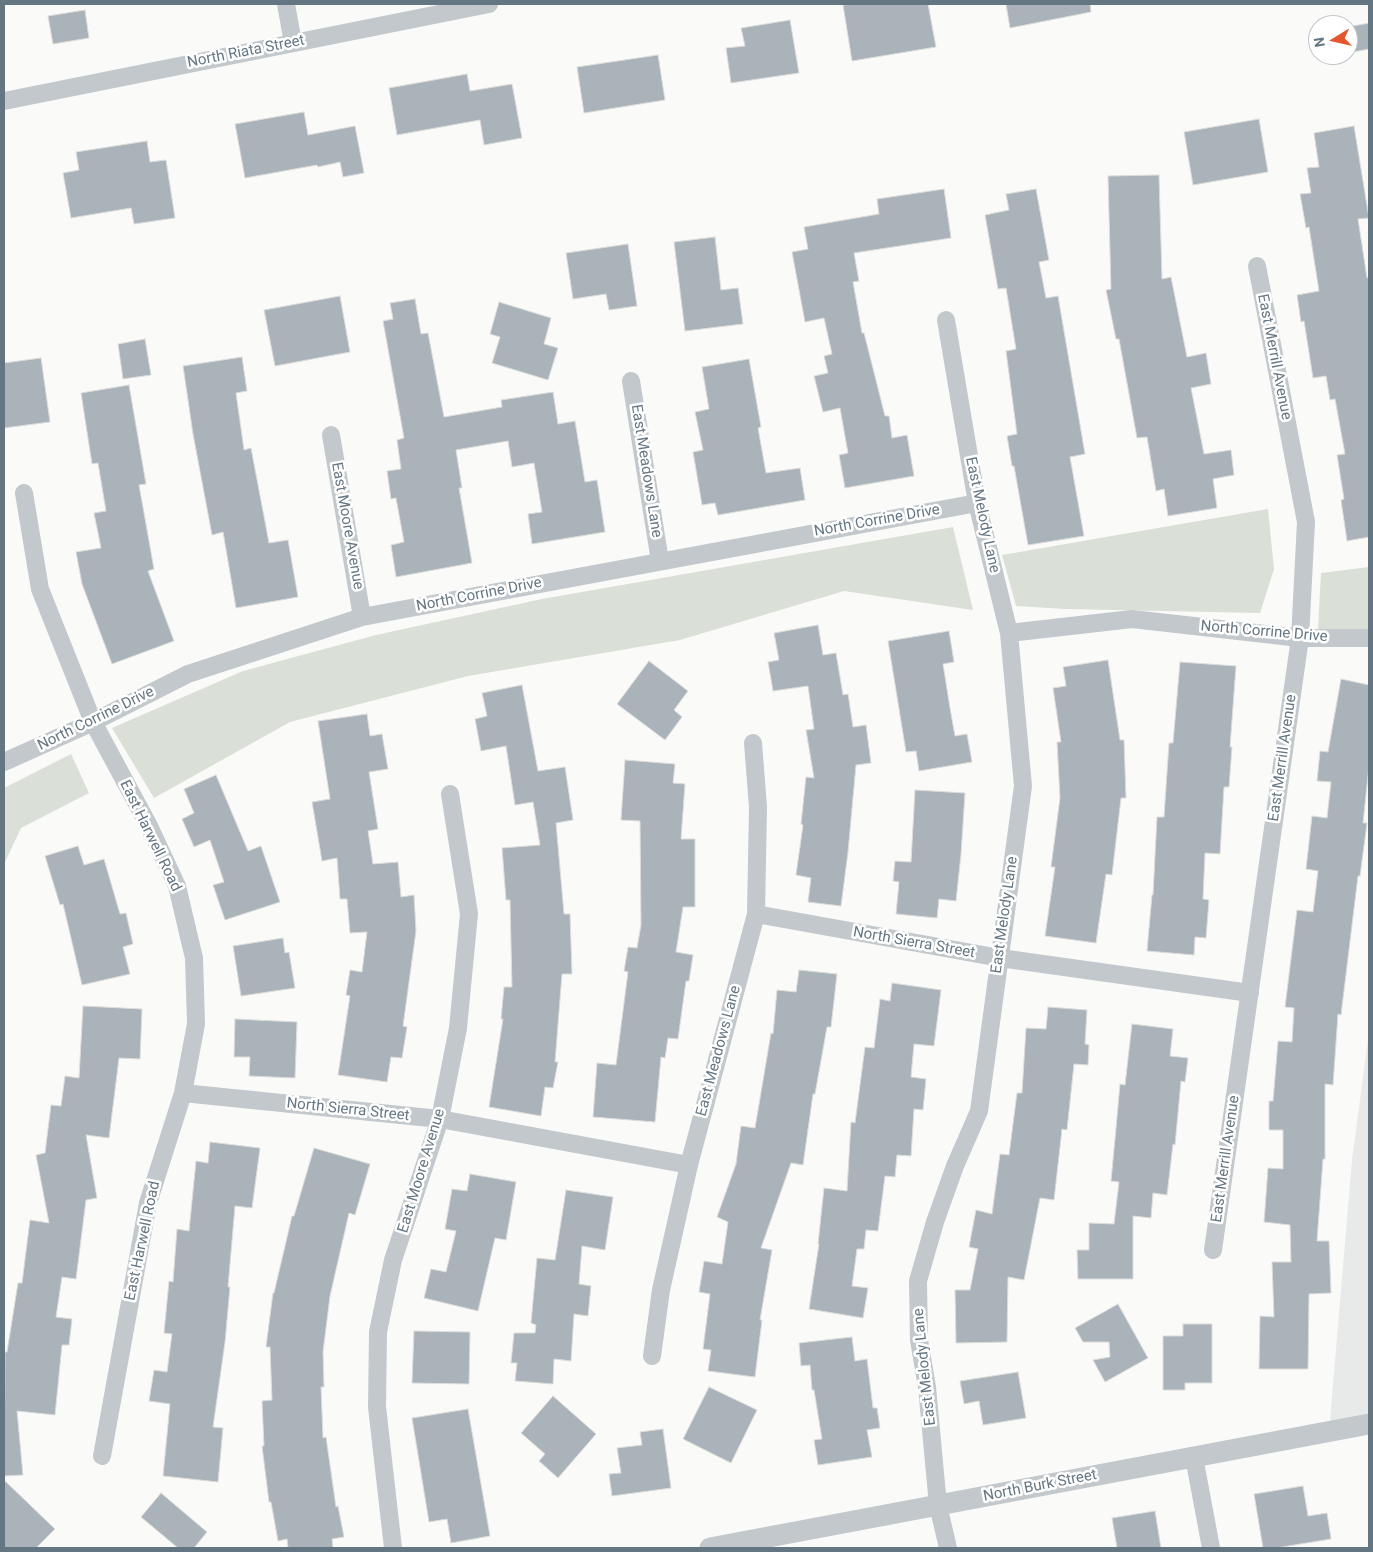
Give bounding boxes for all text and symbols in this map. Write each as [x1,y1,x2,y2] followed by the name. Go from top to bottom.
[1308,15,1358,65] north arrow
[186,32,306,72] street label: North Riata Street
[1310,36,1328,48] text: N
[1253,292,1295,422] street label: East Merrill Avenue
[627,403,665,539] street label: East Meadows Lane
[961,455,1003,575] street label: East Melody Lane
[327,461,367,591] street label: East Moore Avenue
[813,501,941,541] street label: North Corrine Drive
[415,574,543,616] street label: North Corrine Drive
[1200,617,1328,647] street label: North Corrine Drive
[35,683,157,755] street label: North Corrine Drive
[1265,693,1301,823] street label: East Merrill Avenue
[115,777,185,895] street label: East Harwell Road
[988,855,1022,975] street label: East Melody Lane
[852,923,976,963] street label: North Sierra Street
[693,984,745,1118] street label: East Meadows Lane
[1208,1094,1244,1224] street label: East Merrill Avenue
[286,1095,410,1125] street label: North Sierra Street
[395,1107,449,1235] street label: East Moore Avenue
[122,1180,164,1302] street label: East Harwell Road
[910,1307,940,1427] street label: East Melody Lane
[982,1466,1098,1506] street label: North Burk Street

